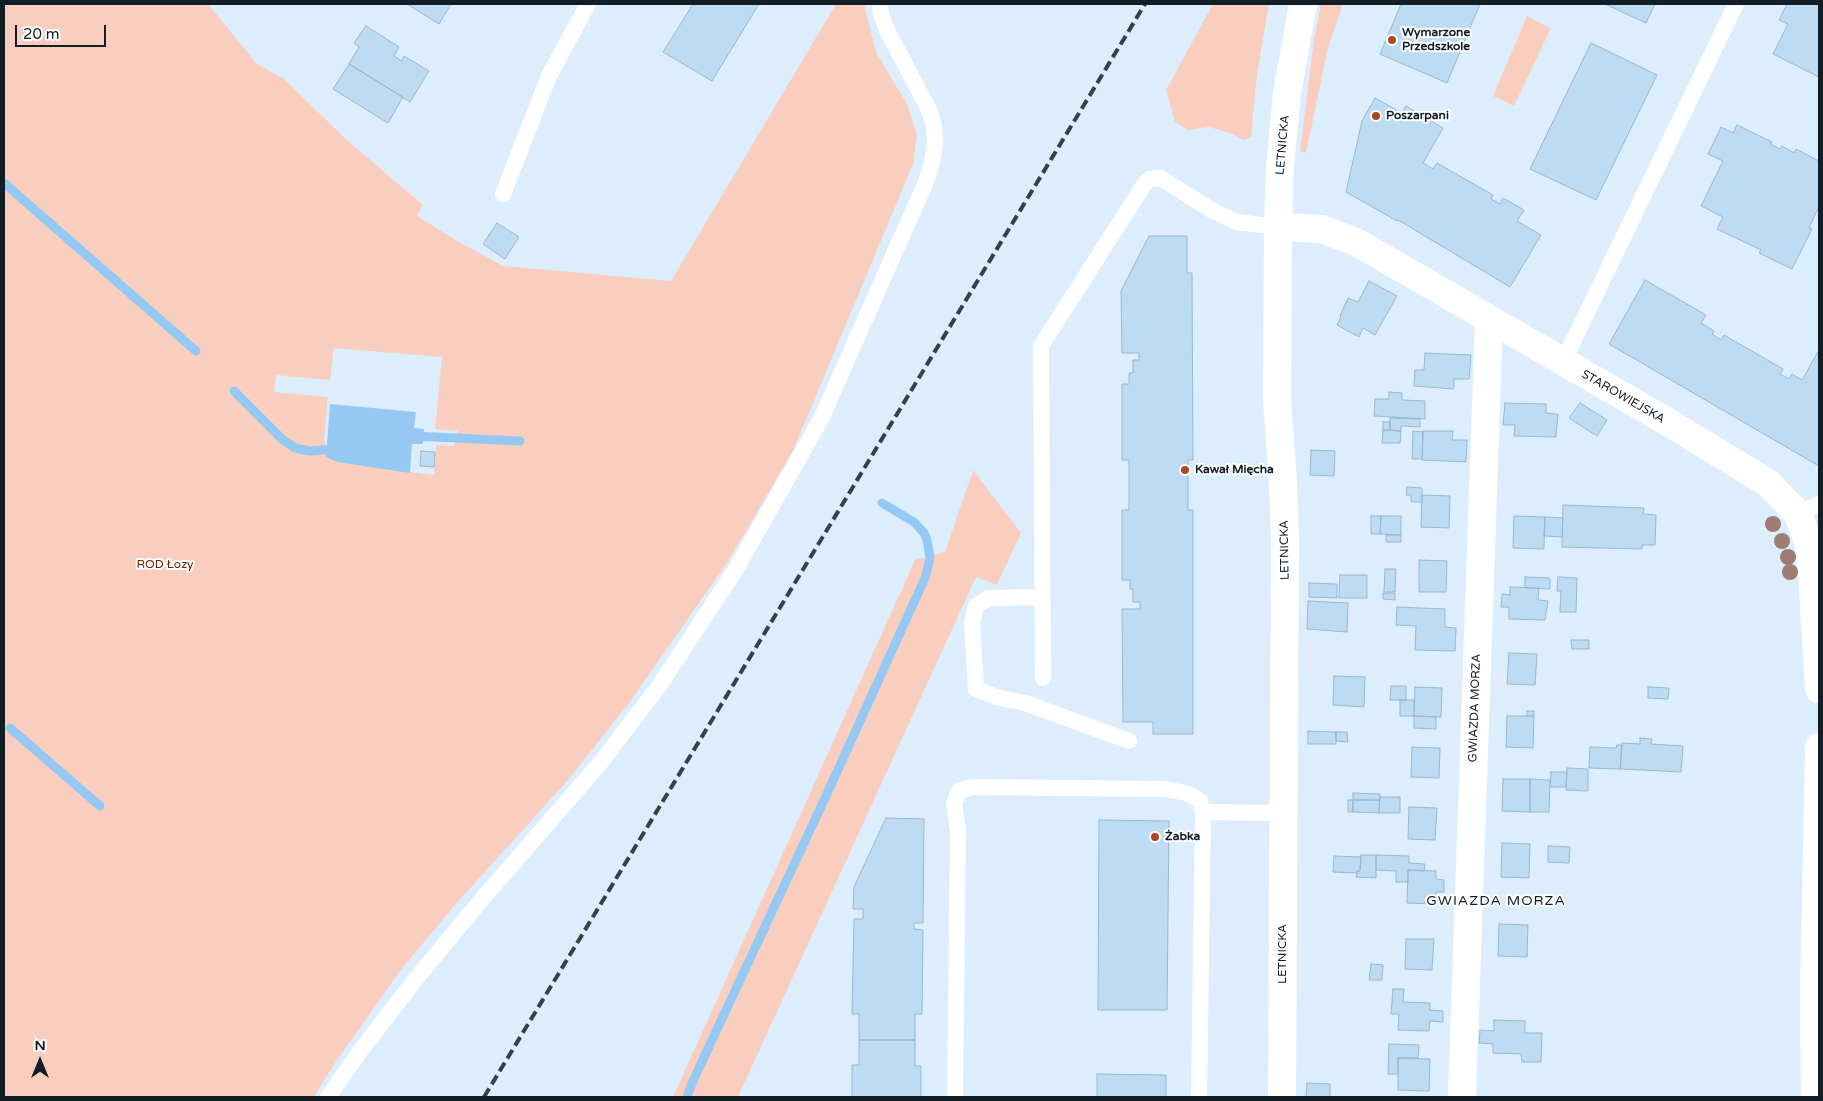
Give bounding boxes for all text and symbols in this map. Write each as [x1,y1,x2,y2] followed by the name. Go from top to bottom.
[18,15,109,47] scale bar
[23,25,60,43] text: 20 m
[1402,26,1470,54] place label: Wymarzone Przedszkole
[1386,34,1398,46] marker: Wymarzone Przedszkole
[1386,109,1449,123] place label: Poszarpani
[1370,110,1382,122] marker: Poszarpani
[1273,114,1293,176] street label: LETNICKA
[1579,367,1667,427] street label: STAROWIEJSKA
[1195,463,1274,477] place label: Kawał Mięcha
[1179,464,1191,476] marker: Kawał Mięcha
[1277,520,1293,580] street label: LETNICKA
[136,558,194,572] park label: ROD Łozy
[1466,653,1484,763] street label: GWIAZDA MORZA
[1165,830,1200,844] place label: Żabka
[1149,831,1161,843] marker: Żabka
[1425,893,1567,909] district label: GWIAZDA MORZA
[1276,924,1290,984] street label: LETNICKA
[15,1036,65,1086] north arrow
[34,1037,46,1054] text: N

